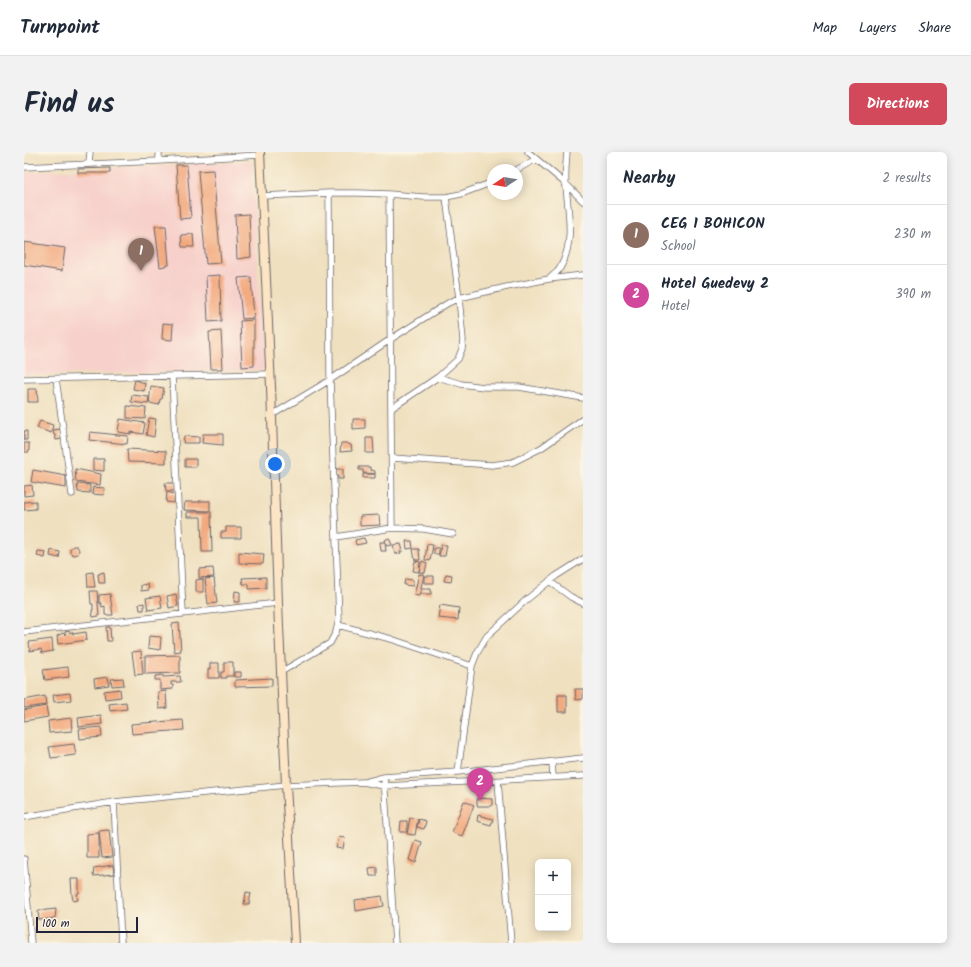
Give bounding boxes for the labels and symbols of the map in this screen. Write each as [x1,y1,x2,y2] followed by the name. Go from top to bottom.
[487,164,523,200] north arrow
[128,238,154,271] pin: 1
[265,454,285,474] your location
[467,768,493,801] pin: 2
[36,915,138,934] scale bar

